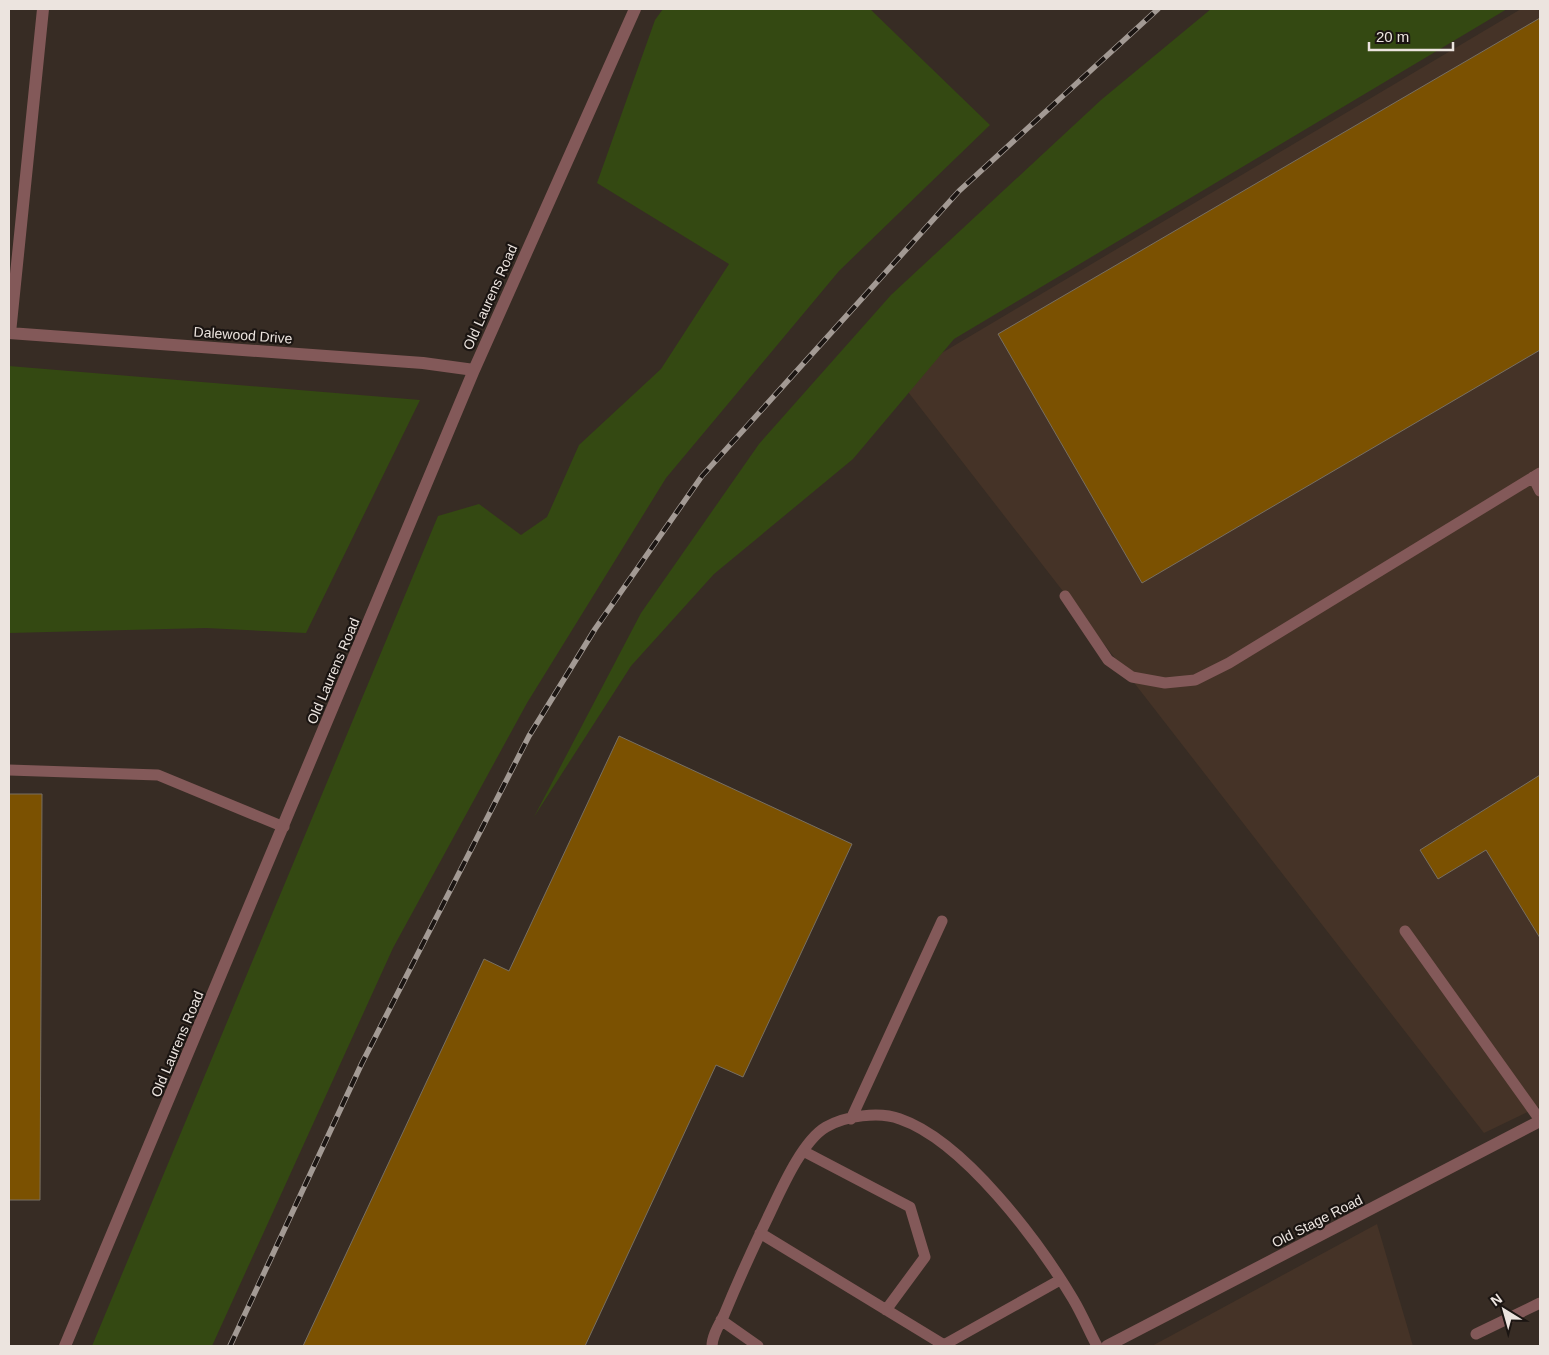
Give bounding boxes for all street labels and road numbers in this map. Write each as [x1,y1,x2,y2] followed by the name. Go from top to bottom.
[460,242,520,352] street label: Old Laurens Road
[193,324,293,346] street label: Dalewood Drive
[303,616,363,726] street label: Old Laurens Road
[147,989,207,1099] street label: Old Laurens Road
[1269,1191,1365,1251] street label: Old Stage Road

